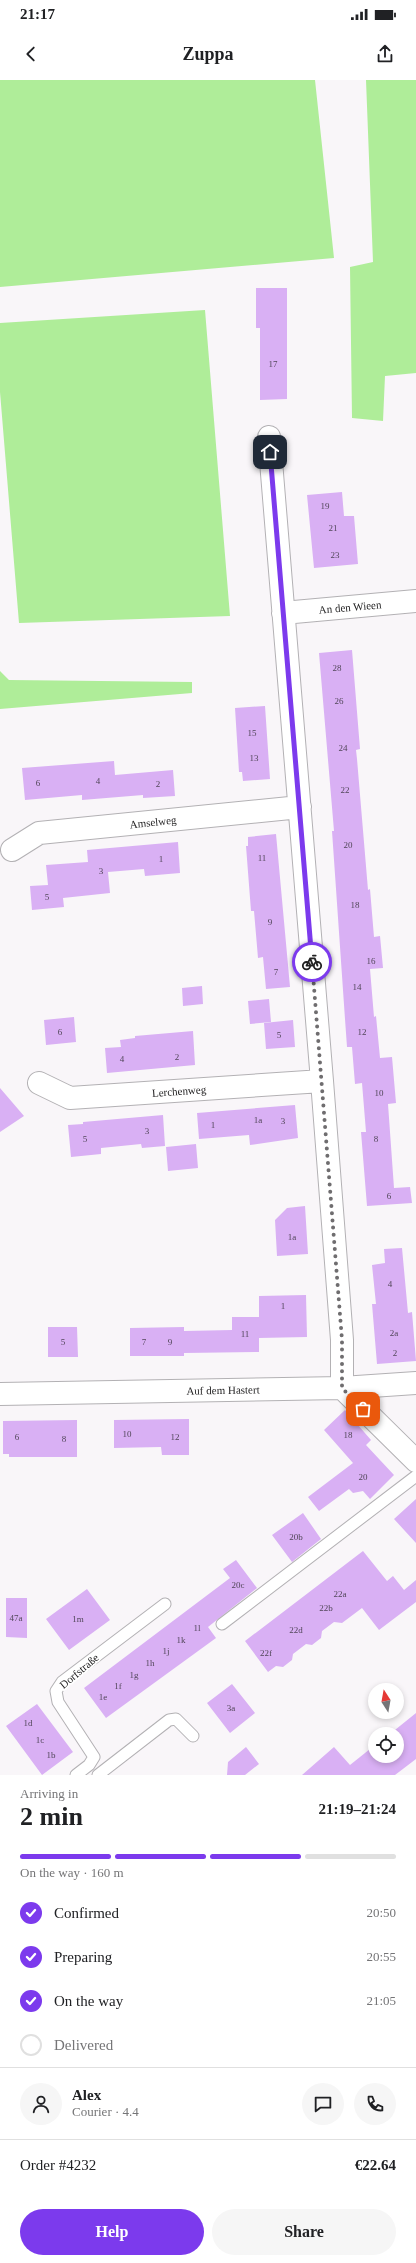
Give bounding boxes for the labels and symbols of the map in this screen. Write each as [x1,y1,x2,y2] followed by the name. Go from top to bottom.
[269,359,278,369] house number: 17
[253,435,287,469] pin
[321,501,330,511] house number: 19
[329,523,338,533] house number: 21
[331,550,340,560] house number: 23
[318,598,382,616] street label: An den Wieen
[333,663,342,673] house number: 28
[335,696,344,706] house number: 26
[248,728,257,738] house number: 15
[339,743,348,753] house number: 24
[250,753,259,763] house number: 13
[96,776,101,786] house number: 4
[36,778,41,788] house number: 6
[156,779,160,789] house number: 2
[341,785,350,795] house number: 22
[129,814,178,830] street label: Amselweg
[344,840,353,850] house number: 20
[258,853,266,863] house number: 11
[159,854,163,864] house number: 1
[99,866,104,876] house number: 3
[45,892,50,902] house number: 5
[351,900,360,910] house number: 18
[268,917,273,927] house number: 9
[292,942,332,982] courier
[367,956,376,966] house number: 16
[274,967,279,977] house number: 7
[353,982,362,992] house number: 14
[58,1027,63,1037] house number: 6
[358,1027,367,1037] house number: 12
[277,1030,282,1040] house number: 5
[175,1052,179,1062] house number: 2
[120,1054,125,1064] house number: 4
[151,1083,207,1099] street label: Lerchenweg
[375,1088,384,1098] house number: 10
[254,1115,262,1125] house number: 1a
[281,1116,286,1126] house number: 3
[211,1120,215,1130] house number: 1
[145,1126,150,1136] house number: 3
[83,1134,88,1144] house number: 5
[374,1134,379,1144] house number: 8
[387,1191,392,1201] house number: 6
[288,1232,296,1242] house number: 1a
[388,1279,393,1289] house number: 4
[281,1301,285,1311] house number: 1
[390,1328,398,1338] house number: 2a
[241,1329,249,1339] house number: 11
[61,1337,66,1347] house number: 5
[142,1337,147,1347] house number: 7
[168,1337,173,1347] house number: 9
[393,1348,397,1358] house number: 2
[186,1383,260,1397] street label: Auf dem Hastert
[346,1392,380,1426] pin
[123,1429,132,1439] house number: 10
[344,1430,353,1440] house number: 18
[15,1432,20,1442] house number: 6
[171,1432,180,1442] house number: 12
[62,1434,67,1444] house number: 8
[359,1472,368,1482] house number: 20
[289,1532,303,1542] house number: 20b
[232,1580,245,1590] house number: 20c
[334,1589,347,1599] house number: 22a
[319,1603,333,1613] house number: 22b
[10,1613,23,1623] house number: 47a
[72,1614,84,1624] house number: 1m
[193,1623,201,1633] house number: 1l
[289,1625,303,1635] house number: 22d
[177,1635,186,1645] house number: 1k
[162,1646,170,1656] house number: 1j
[260,1648,272,1658] house number: 22f
[57,1651,101,1691] street label: Dorfstraße
[146,1658,155,1668] house number: 1h
[130,1670,139,1680] house number: 1g
[114,1681,122,1691] house number: 1f
[368,1683,404,1719] north arrow
[99,1692,107,1702] house number: 1e
[227,1703,235,1713] house number: 3a
[24,1718,33,1728] house number: 1d
[36,1735,44,1745] house number: 1c
[47,1750,56,1760] house number: 1b

